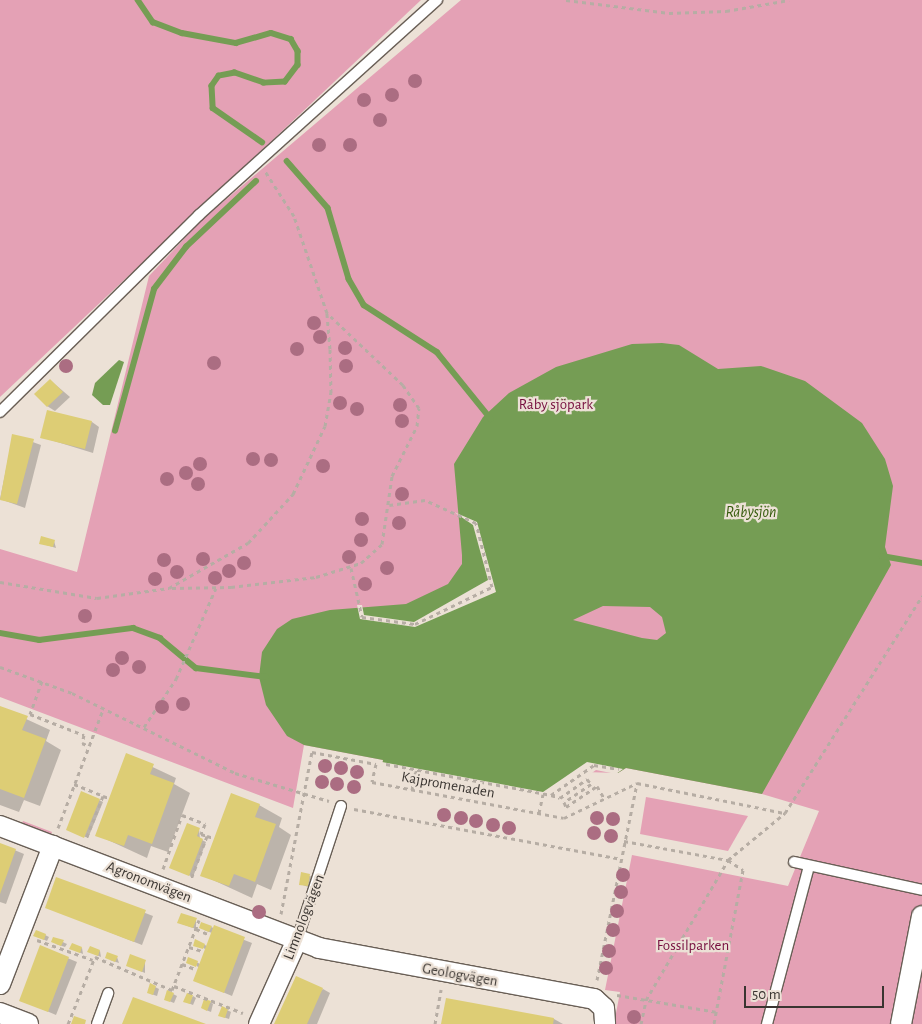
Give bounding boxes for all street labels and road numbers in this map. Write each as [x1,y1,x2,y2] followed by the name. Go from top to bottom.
[400,768,496,802] street label: Kajpromenaden
[104,858,194,906] street label: Agronomvägen
[279,872,329,962] street label: Limnologvägen
[421,960,499,990] street label: Geologvägen

